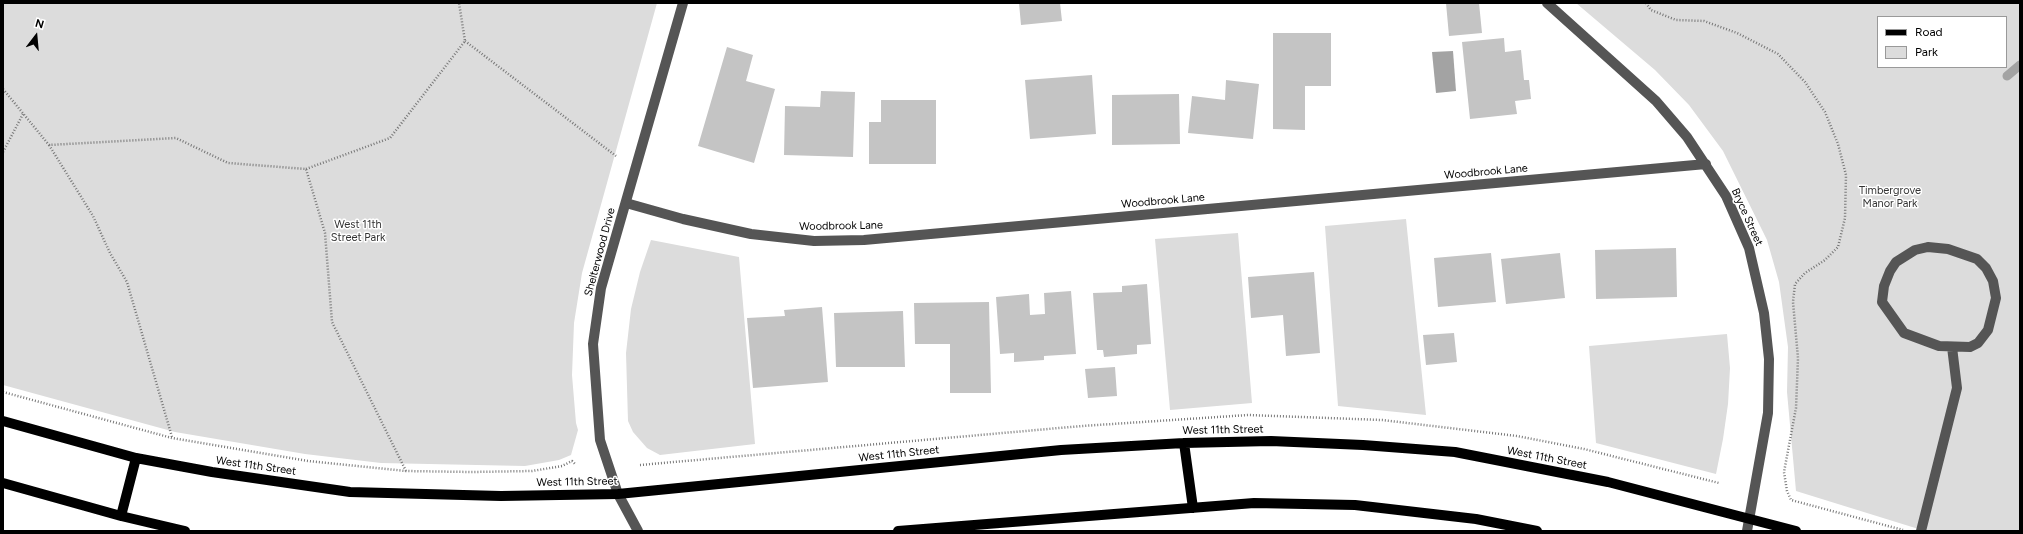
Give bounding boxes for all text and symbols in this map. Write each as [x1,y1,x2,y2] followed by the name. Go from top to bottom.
[16,16,56,56] north arrow
[1877,16,2007,68] legend
[34,17,45,31] text: N
[1915,25,1943,39] text: Road
[1915,45,1938,59] text: Park
[1444,162,1528,182] street label: Woodbrook Lane
[1859,184,1921,210] park label: Timbergrove Manor Park
[1728,186,1766,248] street label: Bryce Street
[1121,191,1205,211] street label: Woodbrook Lane
[582,206,618,298] street label: Shelterwood Drive
[331,218,385,244] park label: West 11th Street Park
[799,219,883,233] street label: Woodbrook Lane
[1182,423,1264,437] street label: West 11th Street
[858,443,940,465] street label: West 11th Street
[1506,444,1588,472] street label: West 11th Street
[215,454,297,478] street label: West 11th Street
[536,475,618,489] street label: West 11th Street

